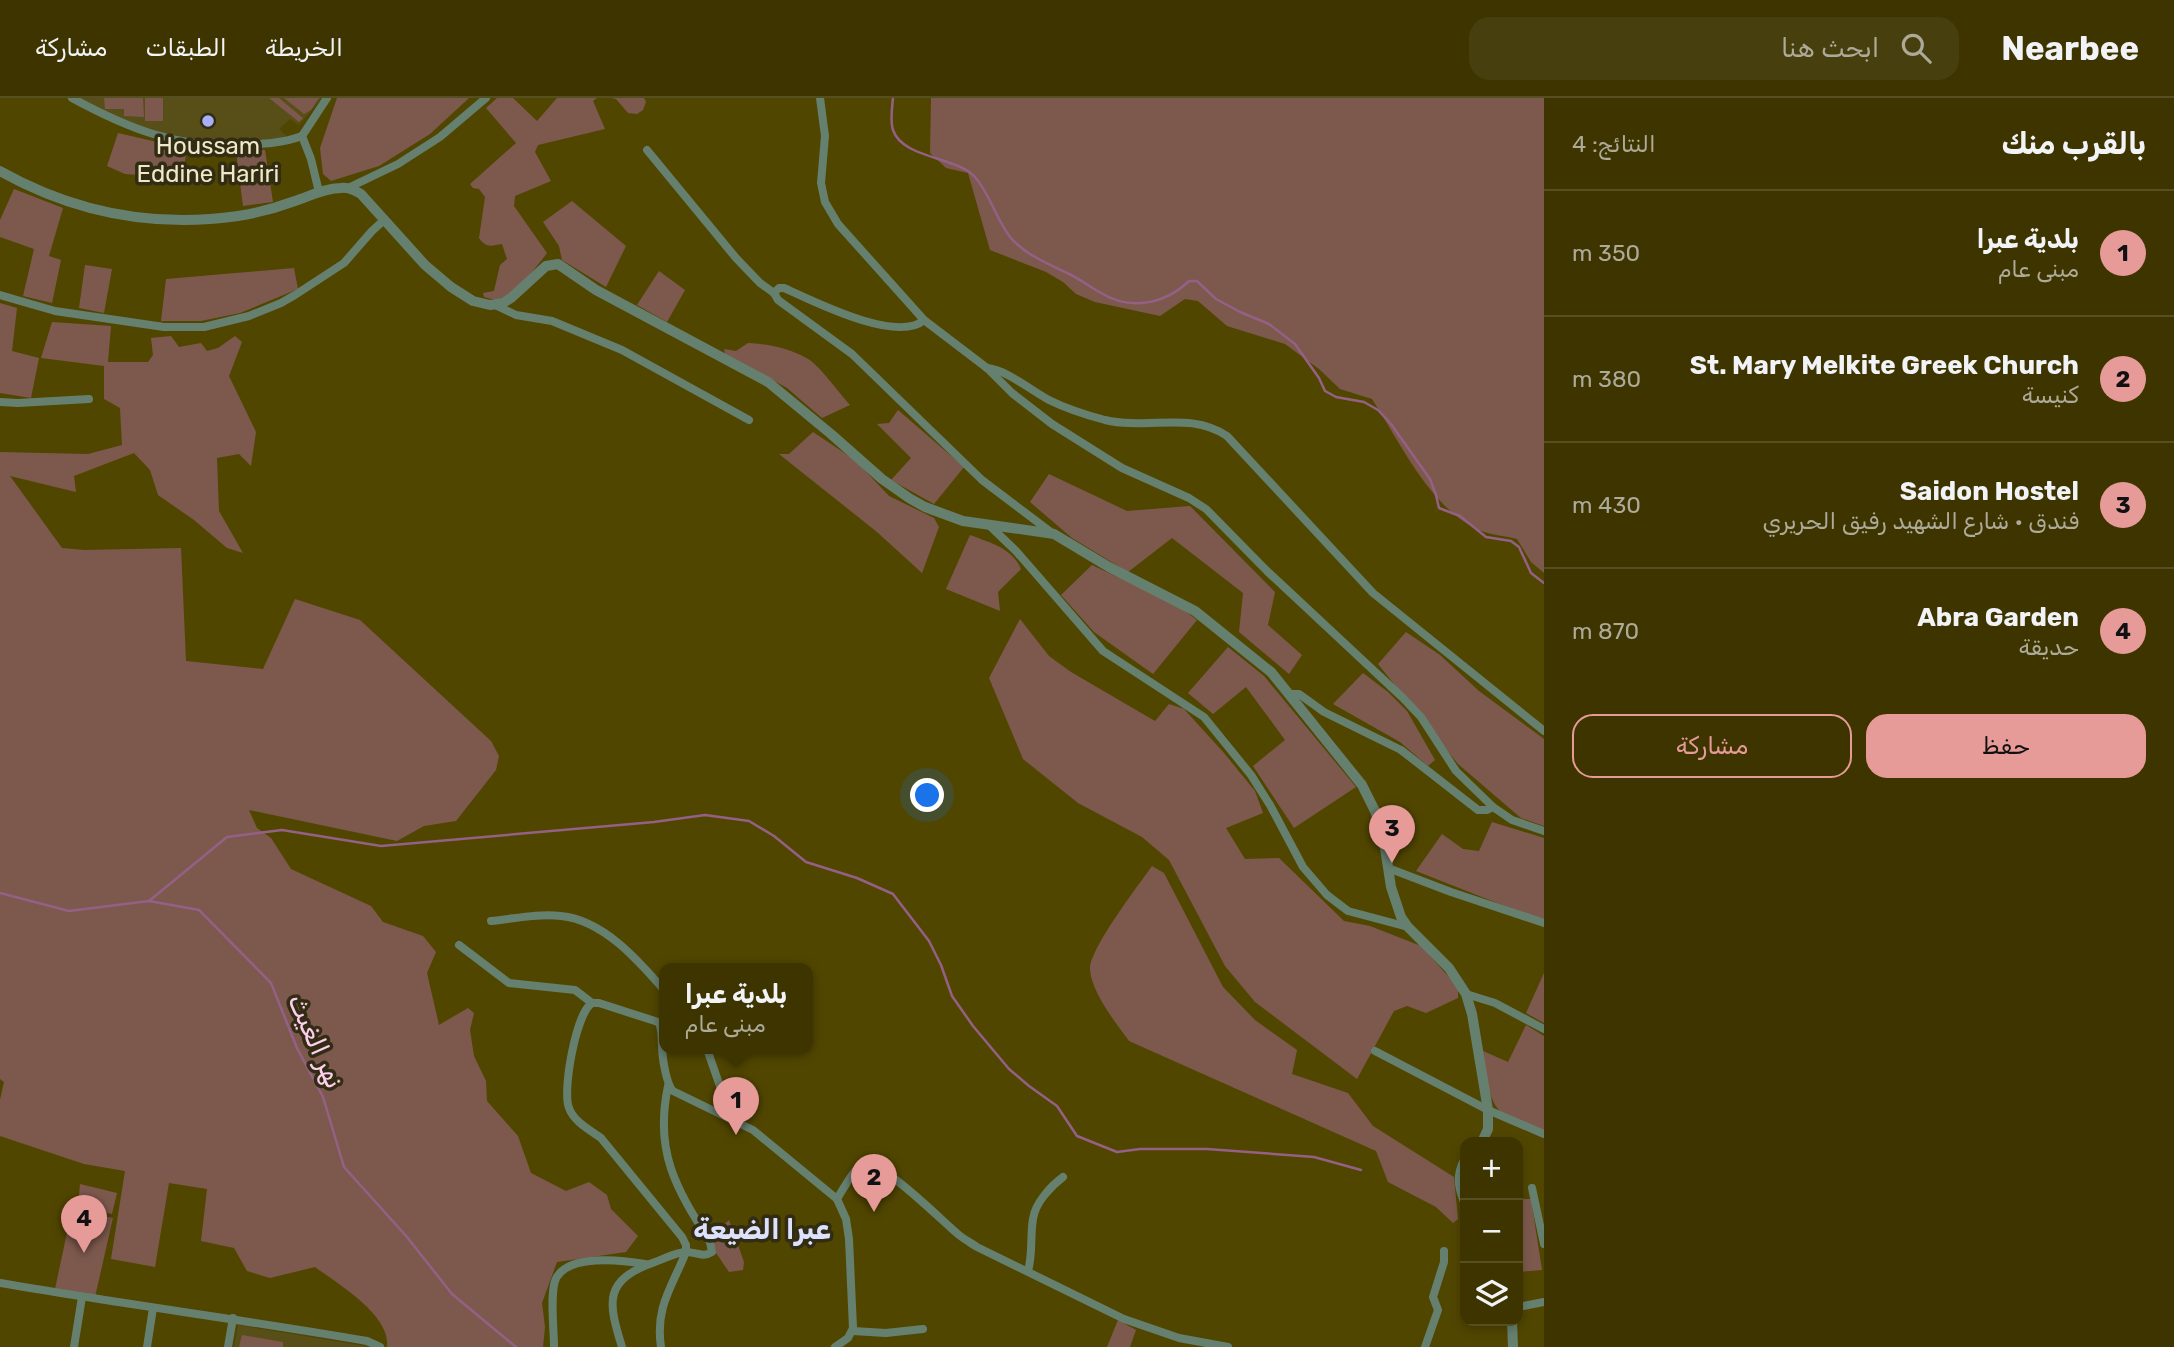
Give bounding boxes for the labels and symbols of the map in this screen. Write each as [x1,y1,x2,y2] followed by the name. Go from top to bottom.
[200,113,216,129] marker: Houssam Eddine Hariri
[137,132,279,188] place label: Houssam Eddine Hariri
[910,778,944,812] your location
[1369,805,1415,863] pin: 3
[281,989,350,1093] water label: نهر الغيث
[713,1077,759,1135] pin: 1
[851,1154,897,1212] pin: 2
[61,1195,107,1253] pin: 4
[693,1213,831,1246] district label: عبرا الضيعة

